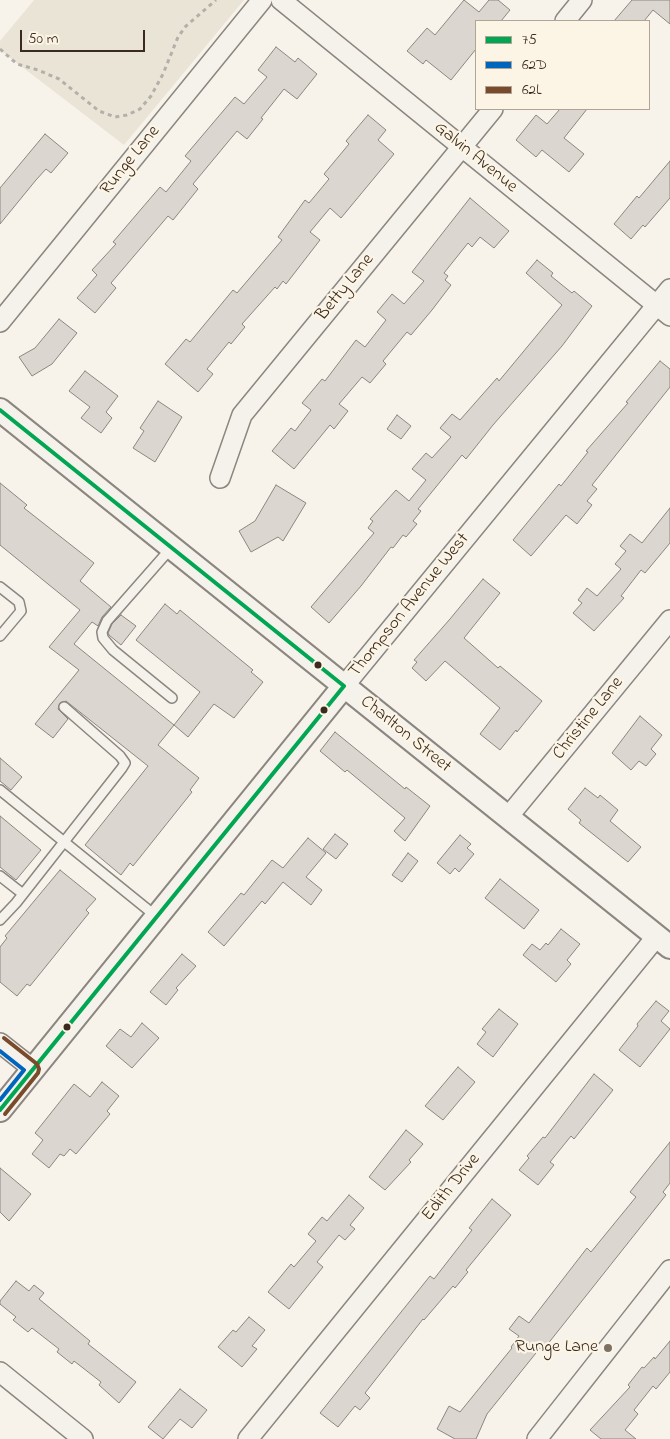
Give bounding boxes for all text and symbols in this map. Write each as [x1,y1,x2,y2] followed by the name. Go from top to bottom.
[22,20,148,52] scale bar
[475,20,650,110] legend
[28,28,58,50] text: 50 m
[522,29,537,51] text: 75
[522,54,547,76] text: 62D
[522,79,542,101] text: 62L
[429,118,521,198] street label: Galvin Avenue
[96,122,166,200] street label: Runge Lane
[312,250,380,326] street label: Betty Lane
[345,529,475,683] street label: Thompson Avenue West
[313,660,323,670] unlabelled marker
[549,673,629,765] street label: Christine Lane
[355,692,455,778] street label: Charlton Street
[319,705,329,715] unlabelled marker
[62,1022,72,1032] unlabelled marker
[418,1150,486,1226] street label: Edith Drive
[515,1337,598,1359] place label: Runge Lane
[602,1342,614,1354] marker: Runge Lane

